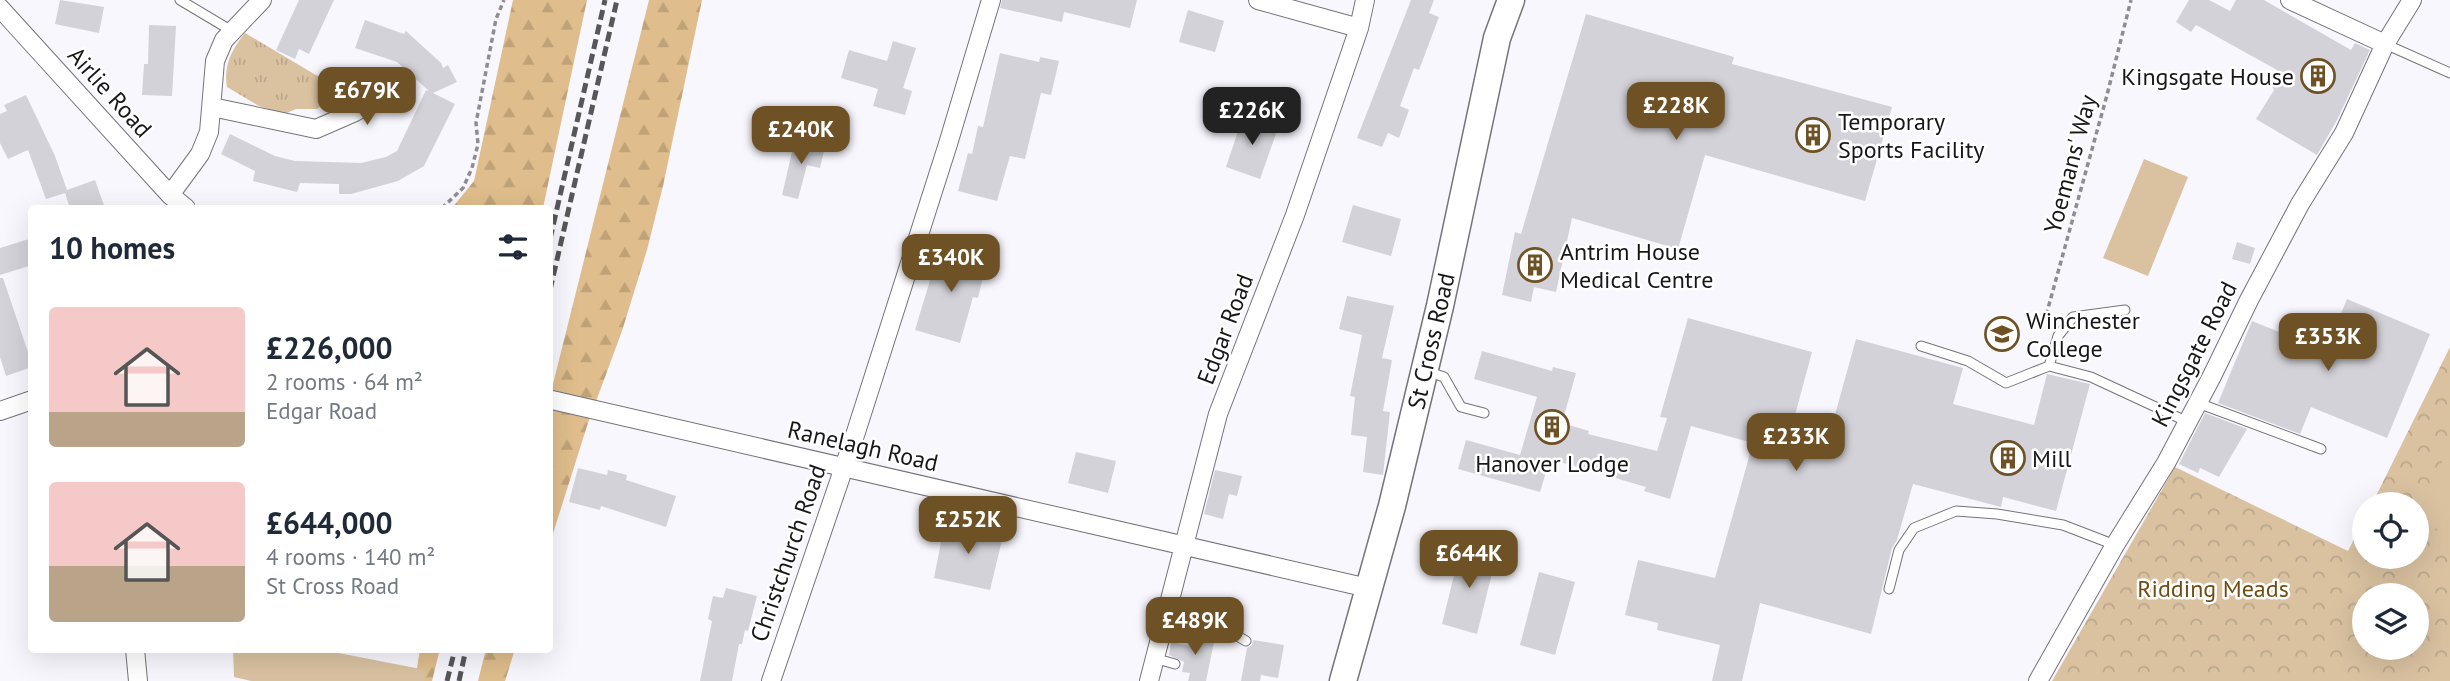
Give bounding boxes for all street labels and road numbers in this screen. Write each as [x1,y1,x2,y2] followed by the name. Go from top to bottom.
[61,40,159,144] street label: Airlie Road
[2037,91,2103,237] street label: Yoemans' Way
[1190,269,1260,389] street label: Edgar Road
[1400,270,1462,412] street label: St Cross Road
[2144,276,2244,432] street label: Kingsgate Road
[785,414,941,478] street label: Ranelagh Road
[743,460,833,646] street label: Christchurch Road

